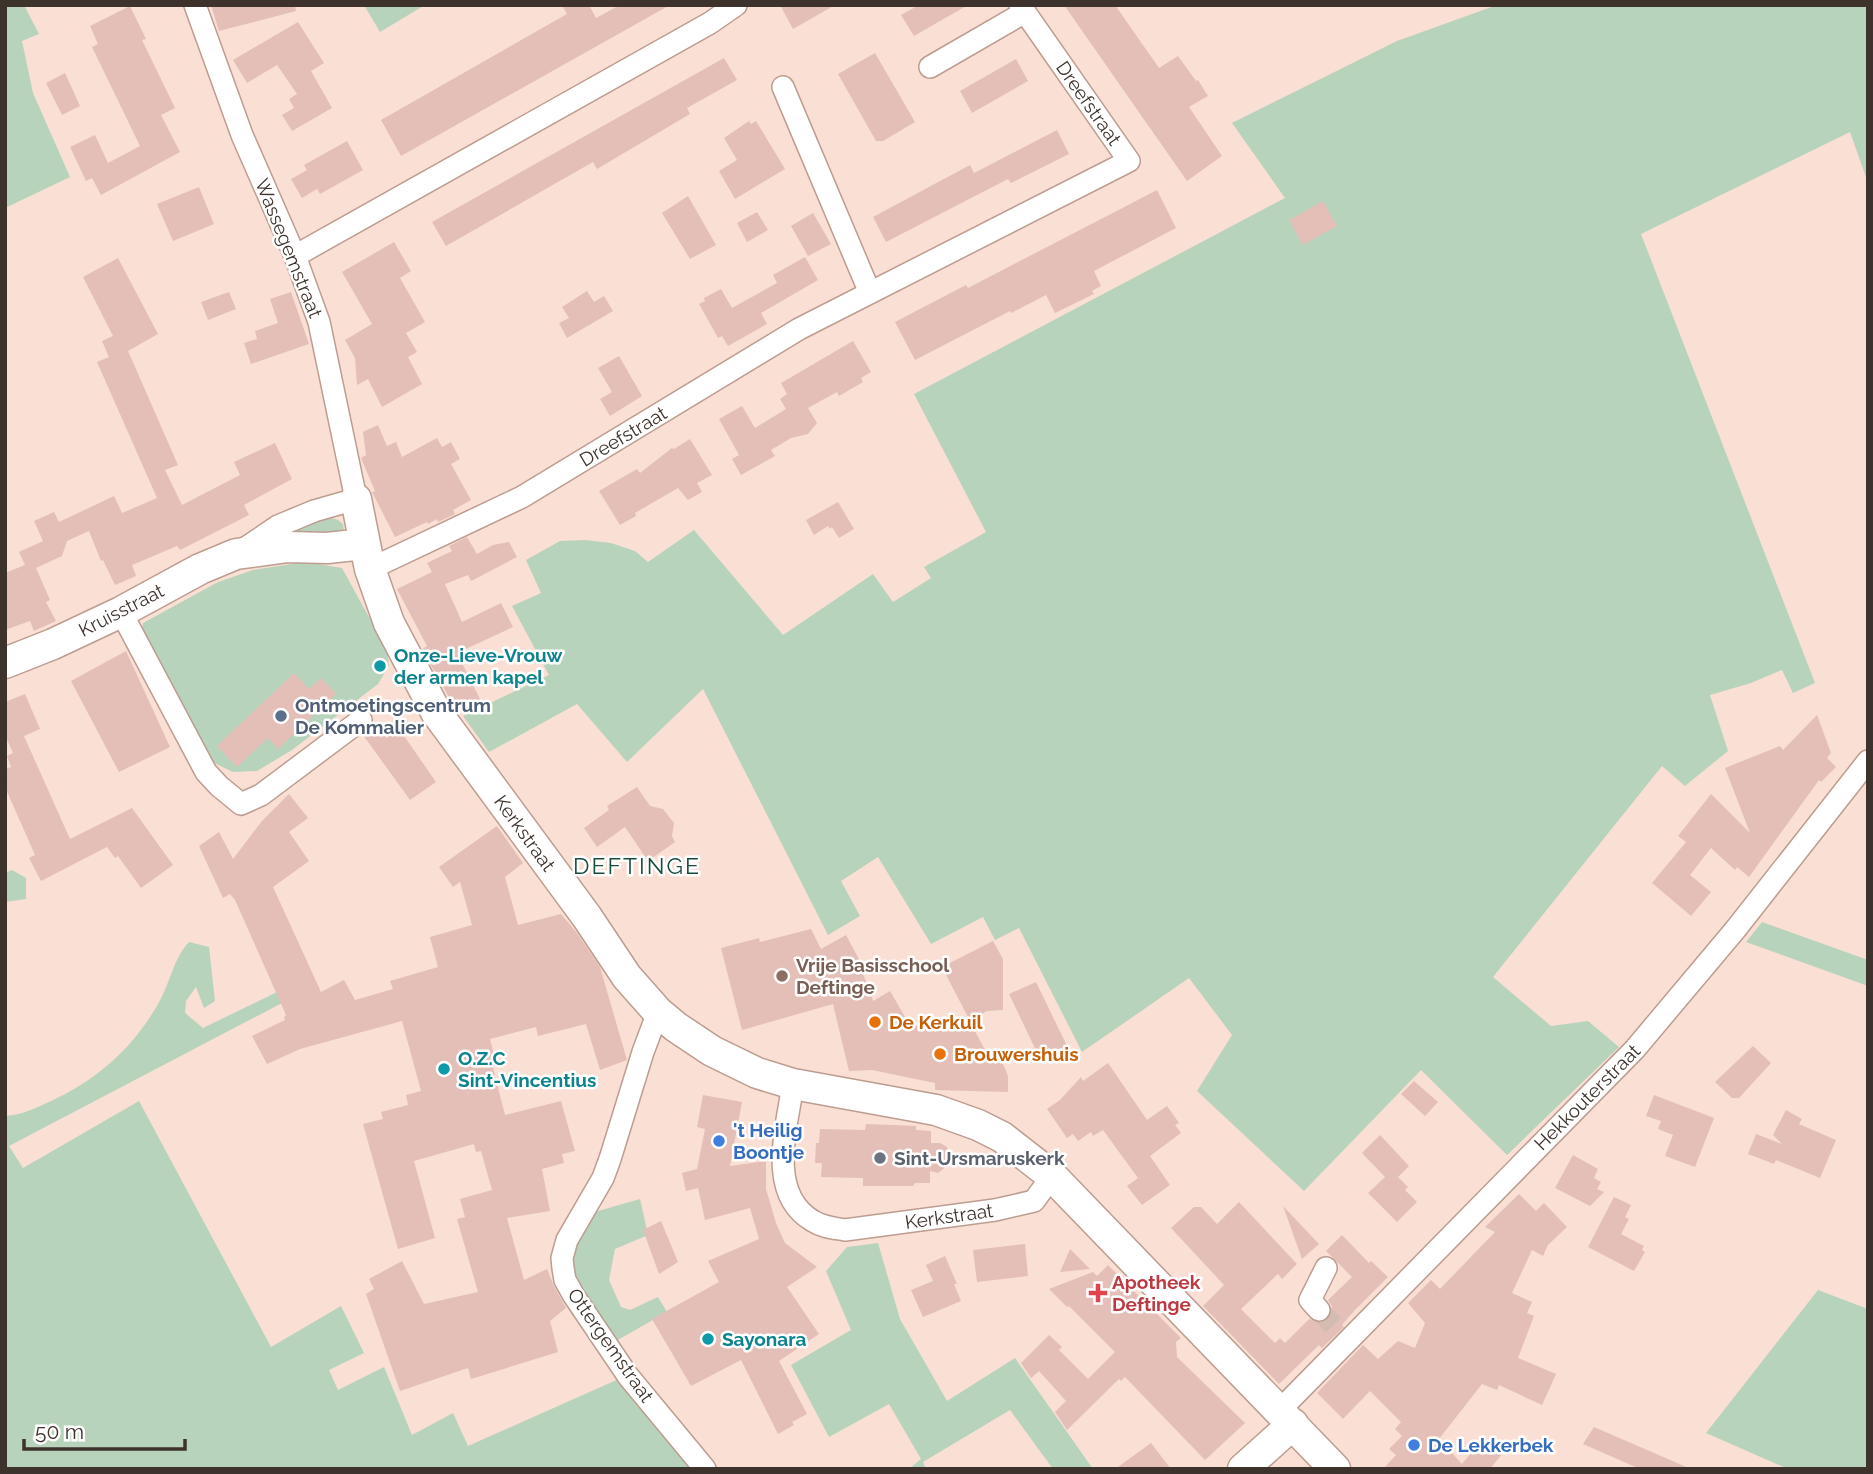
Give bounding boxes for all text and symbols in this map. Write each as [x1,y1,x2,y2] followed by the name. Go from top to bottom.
[1052,57,1126,150] street label: Dreefstraat
[251,175,327,321] street label: Wassegemstraat
[576,401,671,471] street label: Dreefstraat
[75,579,168,641] street label: Kruisstraat
[394,644,563,688] place label: Onze-Lieve-Vrouw der armen kapel
[372,658,388,674] marker: Onze-Lieve-Vrouw der armen kapel
[295,694,491,738] place label: Ontmoetingscentrum De Kommalier
[273,708,289,724] marker: Ontmoetingscentrum De Kommalier
[490,791,560,876] street label: Kerkstraat
[573,852,701,879] district label: DEFTINGE
[796,954,950,998] place label: Vrije Basisschool Deftinge
[774,968,790,984] marker: Vrije Basisschool Deftinge
[889,1011,984,1033] place label: De Kerkuil
[867,1014,883,1030] marker: De Kerkuil
[1530,1039,1645,1154] street label: Hekkouterstraat
[954,1043,1079,1065] place label: Brouwershuis
[932,1046,948,1062] marker: Brouwershuis
[458,1047,596,1091] place label: O.Z.C Sint-Vincentius
[436,1061,452,1077] marker: O.Z.C Sint-Vincentius
[733,1119,804,1163] place label: 't Heilig Boontje
[711,1133,727,1149] marker: 't Heilig Boontje
[894,1147,1065,1169] place label: Sint-Ursmaruskerk
[872,1150,888,1166] marker: Sint-Ursmaruskerk
[904,1199,995,1233] street label: Kerkstraat
[1112,1271,1201,1315] place label: Apotheek Deftinge
[564,1284,659,1407] street label: Ottergemstraat
[1090,1285,1106,1301] marker: Apotheek Deftinge
[722,1328,806,1350] place label: Sayonara
[700,1331,716,1347] marker: Sayonara
[24,1408,186,1452] scale bar
[35,1419,84,1444] text: 50 m
[1428,1434,1554,1456] place label: De Lekkerbek
[1406,1437,1422,1453] marker: De Lekkerbek

